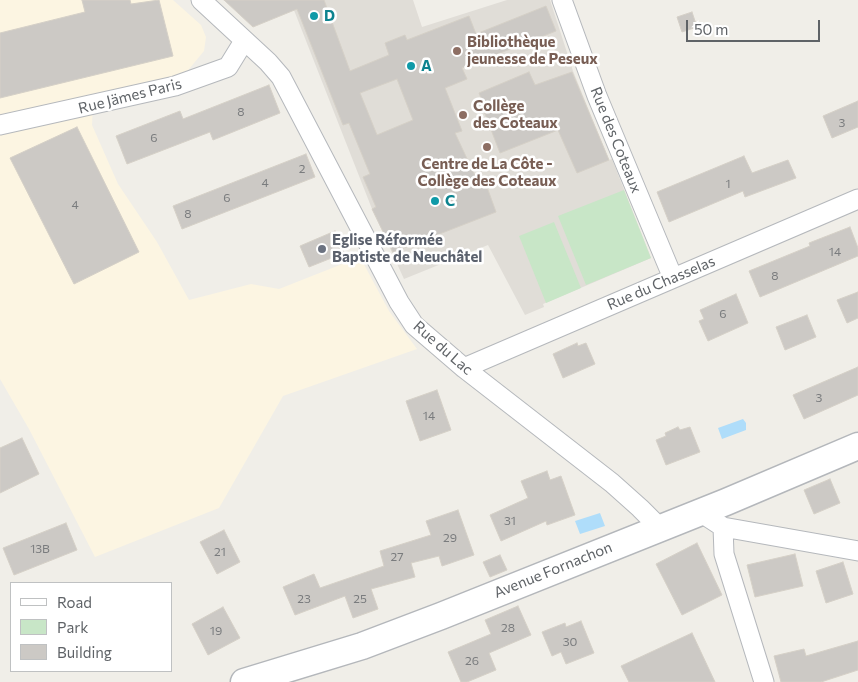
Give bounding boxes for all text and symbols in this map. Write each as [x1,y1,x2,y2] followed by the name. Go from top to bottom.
[324,7,335,25] place label: D
[308,10,320,22] marker: D
[688,10,822,42] scale bar
[694,20,728,38] text: 50 m
[467,33,598,68] place label: Bibliothèque jeunesse de Peseux
[451,45,463,57] marker: Bibliothèque jeunesse de Peseux
[421,57,432,75] place label: A
[405,60,417,72] marker: A
[76,74,184,118] street label: Rue Jämes Paris
[587,84,645,196] street label: Rue des Coteaux
[473,97,558,132] place label: Collège des Coteaux
[237,105,245,119] house number: 8
[457,109,469,121] marker: Collège des Coteaux
[839,116,845,130] house number: 3
[150,131,158,145] house number: 6
[481,141,493,153] marker: Centre de La Côte - Collège des Coteaux
[418,155,556,190] place label: Centre de La Côte - Collège des Coteaux
[299,162,305,176] house number: 2
[261,176,269,190] house number: 4
[725,177,731,191] house number: 1
[223,191,231,205] house number: 6
[445,192,455,210] place label: C
[429,195,441,207] marker: C
[71,198,79,212] house number: 4
[184,207,192,221] house number: 8
[332,231,482,266] place label: Eglise Réformée Baptiste de Neuchâtel
[316,243,328,255] marker: Eglise Réformée Baptiste de Neuchâtel
[829,245,841,259] house number: 14
[604,252,718,314] street label: Rue du Chasselas
[771,269,779,283] house number: 8
[719,307,727,321] house number: 6
[410,317,476,379] street label: Rue du Lac
[816,391,822,405] house number: 3
[423,409,435,423] house number: 14
[504,514,516,528] house number: 31
[443,531,457,545] house number: 29
[491,538,615,602] street label: Avenue Fornachon
[30,542,50,556] house number: 13B
[214,545,226,559] house number: 21
[391,550,403,564] house number: 27
[10,582,172,672] legend
[297,592,311,606] house number: 23
[353,592,367,606] house number: 25
[57,593,92,611] text: Road
[57,618,88,636] text: Park
[501,621,515,635] house number: 28
[210,624,222,638] house number: 19
[563,635,577,649] house number: 30
[57,643,112,661] text: Building
[465,654,479,668] house number: 26

